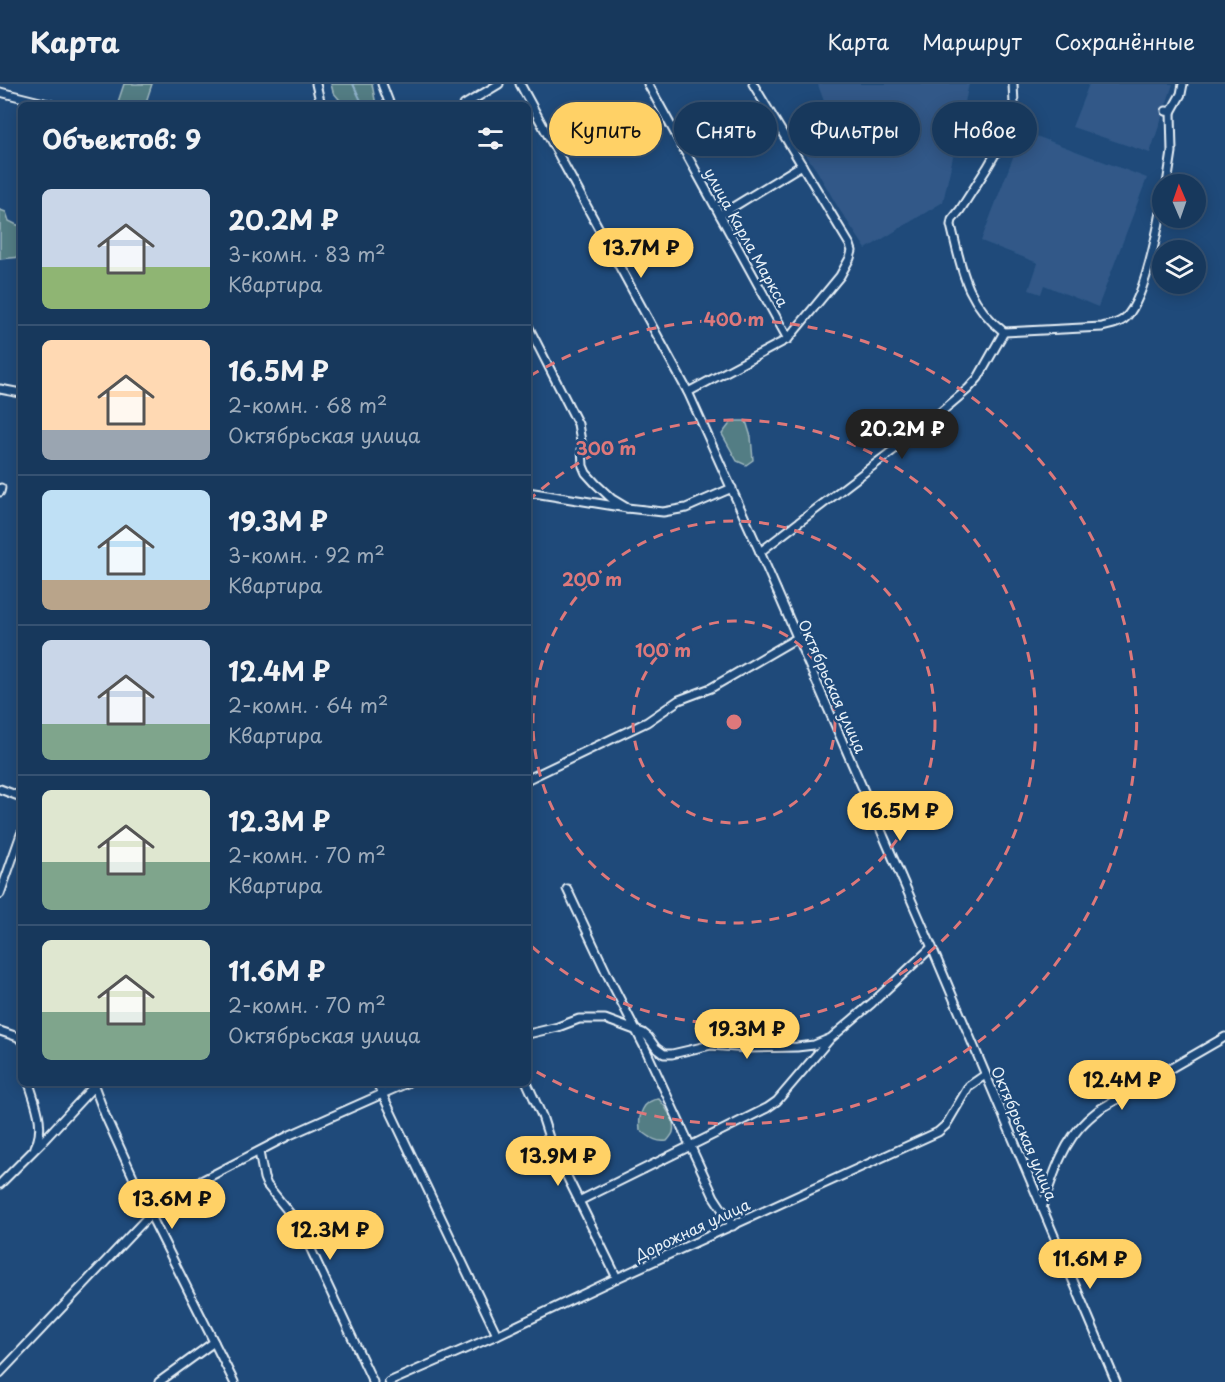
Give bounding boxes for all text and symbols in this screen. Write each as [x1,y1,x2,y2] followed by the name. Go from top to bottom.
[30,20,120,63] text: Карта
[828,25,889,57] text: Карта
[922,25,1022,57] text: Маршрут
[1055,25,1195,57] text: Сохранённые
[549,102,662,156] chip: Купить
[674,102,777,156] chip: Снять
[789,102,920,156] chip: Фильтры
[932,102,1037,156] chip: Новое
[42,119,201,158] text: Объектов: 9
[474,122,507,155] icon: filters
[699,163,795,312] street label: улица Карла Маркса
[1152,174,1206,228] north arrow
[1152,174,1206,294] map controls
[228,200,339,239] text: 20.2M ₽
[90,213,162,285] icon: home
[586,228,696,279] pin: 13.7M ₽
[603,232,680,262] text: 13.7M ₽
[228,239,386,269] text: 3-комн. · 83 m²
[1152,240,1206,294] button: layers
[228,269,322,299] text: Квартира
[704,305,764,332] text: 400 m
[228,351,329,390] text: 16.5M ₽
[90,364,162,436] icon: home
[228,390,387,420] text: 2-комн. · 68 m²
[847,409,957,460] pin: 20.2M ₽
[860,413,945,443] text: 20.2M ₽
[228,420,420,450] text: Октябрьская улица
[576,434,636,461] text: 300 m
[228,501,328,540] text: 19.3M ₽
[90,514,162,586] icon: home
[228,540,385,570] text: 3-комн. · 92 m²
[562,565,622,592] text: 200 m
[228,570,322,600] text: Квартира
[793,615,873,757] street label: Октябрьская улица
[635,636,691,663] text: 100 m
[228,651,330,690] text: 12.4M ₽
[90,664,162,736] icon: home
[228,690,388,720] text: 2-комн. · 64 m²
[724,712,744,732] centre of rings
[228,720,322,750] text: Квартира
[845,791,955,842] pin: 16.5M ₽
[861,795,939,825] text: 16.5M ₽
[228,801,330,840] text: 12.3M ₽
[90,814,162,886] icon: home
[228,840,386,870] text: 2-комн. · 70 m²
[228,870,322,900] text: Квартира
[228,951,325,990] text: 11.6M ₽
[90,964,162,1036] icon: home
[228,990,386,1020] text: 2-комн. · 70 m²
[692,1009,802,1060] pin: 19.3M ₽
[709,1013,785,1043] text: 19.3M ₽
[228,1020,420,1050] text: Октябрьская улица
[1067,1060,1177,1111] pin: 12.4M ₽
[986,1062,1064,1204] street label: Октябрьская улица
[1083,1064,1161,1094] text: 12.4M ₽
[503,1136,613,1187] pin: 13.9M ₽
[520,1140,596,1170] text: 13.9M ₽
[117,1179,227,1230] pin: 13.6M ₽
[132,1183,212,1213] text: 13.6M ₽
[630,1192,754,1266] street label: Дорожная улица
[275,1210,385,1261] pin: 12.3M ₽
[291,1214,369,1244] text: 12.3M ₽
[1035,1239,1145,1290] pin: 11.6M ₽
[1053,1243,1127,1273] text: 11.6M ₽

